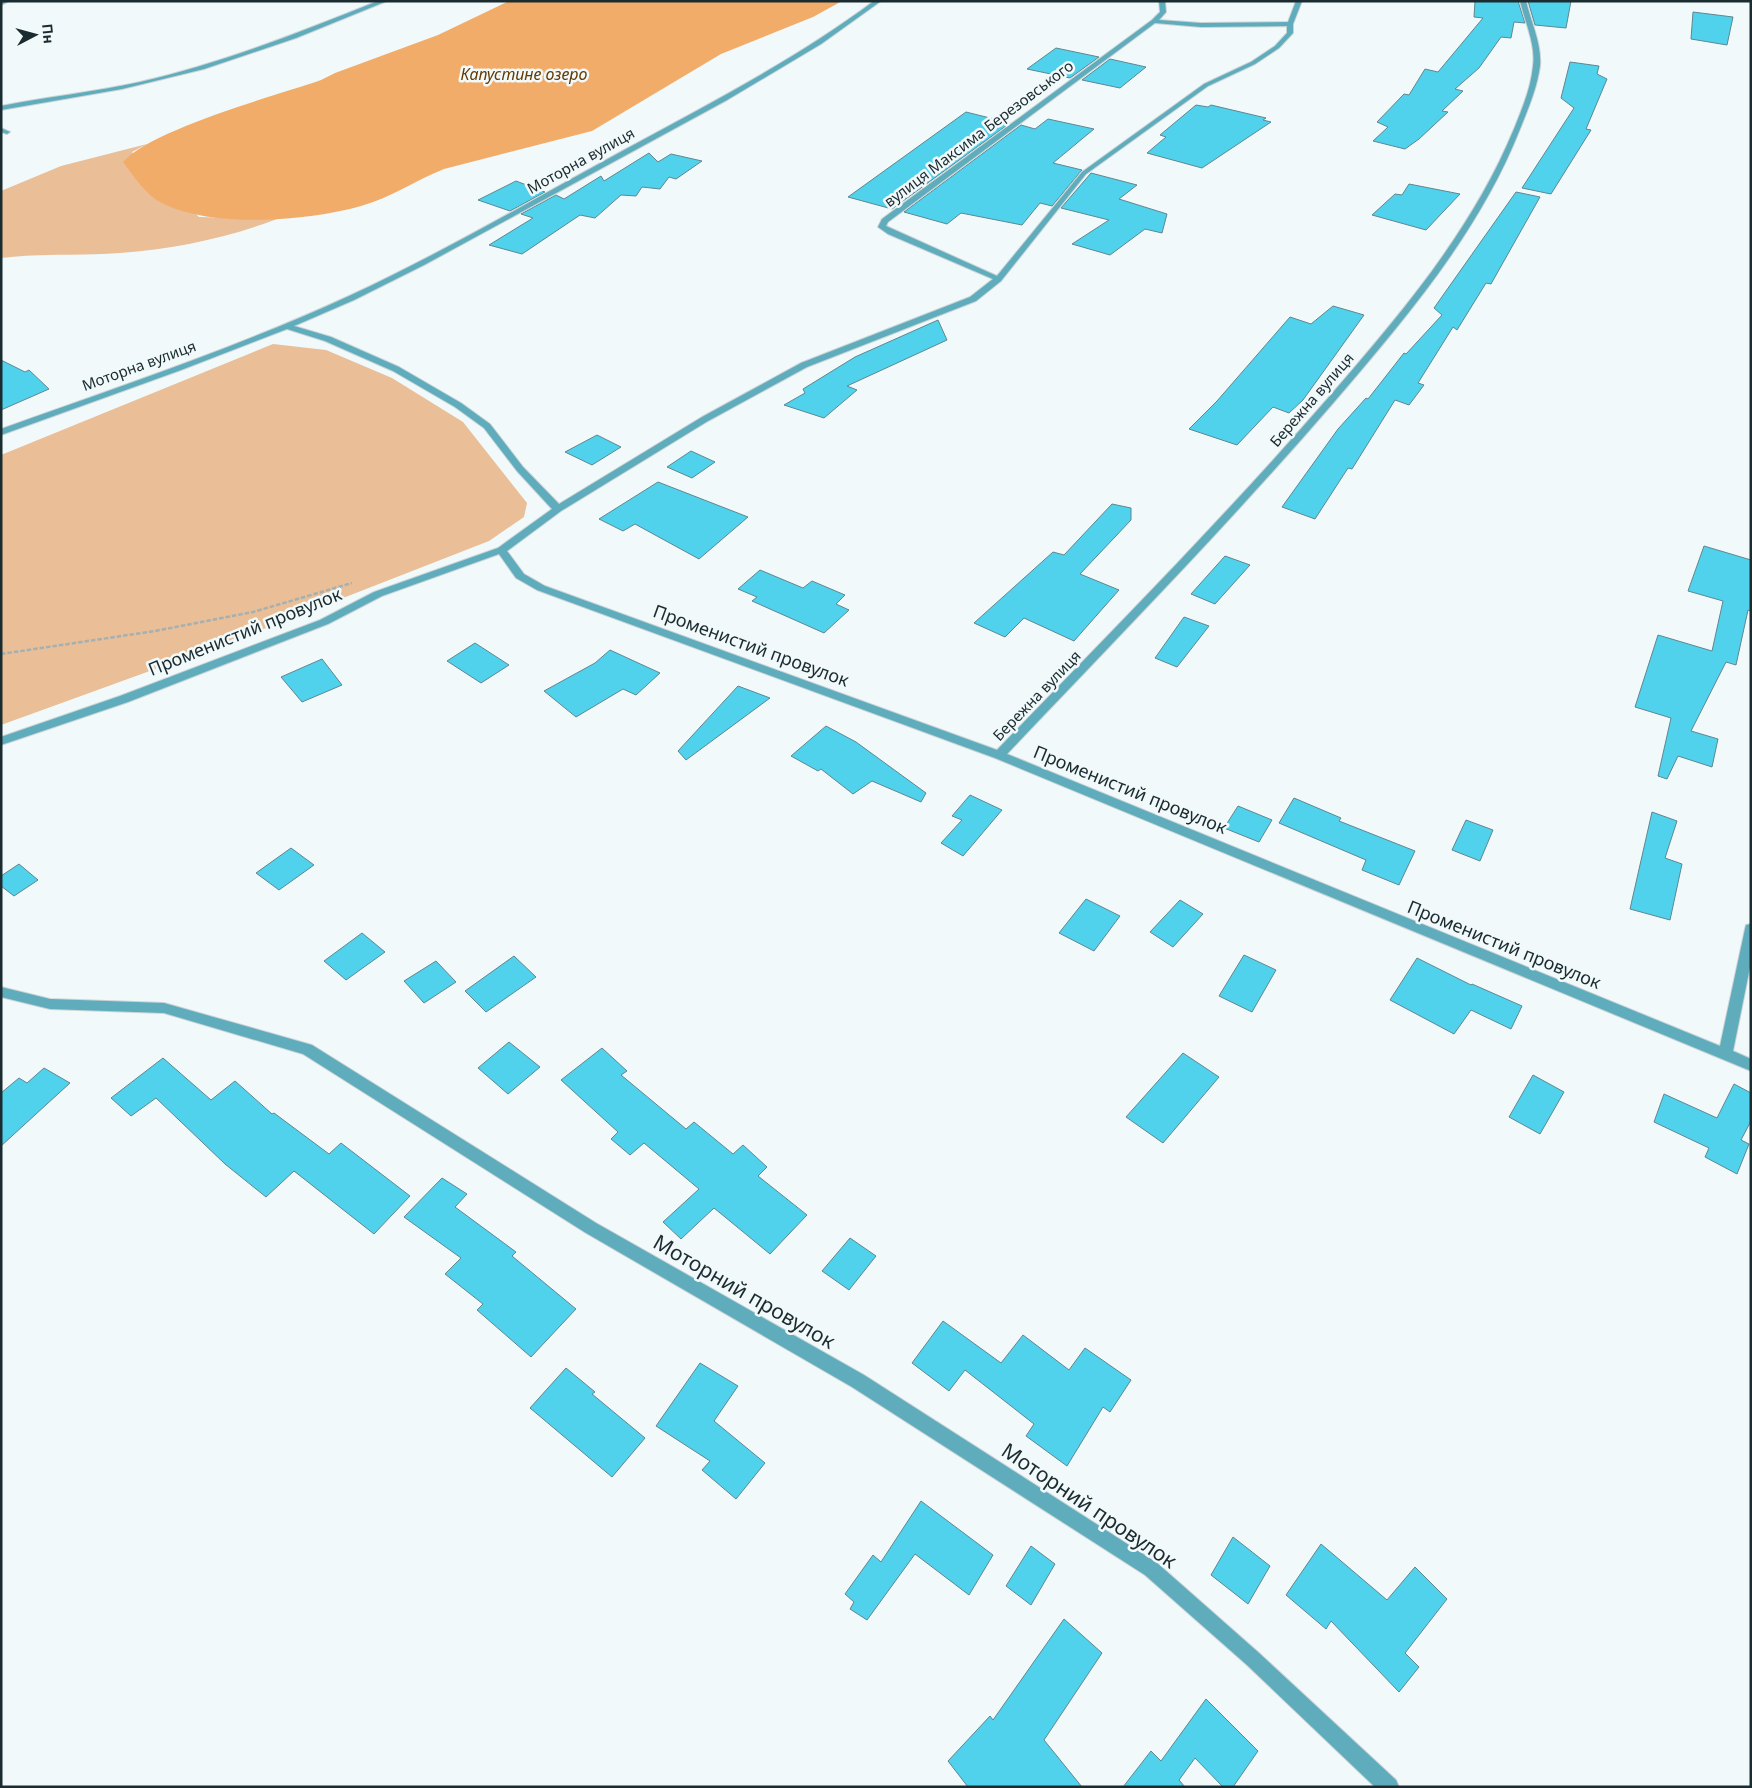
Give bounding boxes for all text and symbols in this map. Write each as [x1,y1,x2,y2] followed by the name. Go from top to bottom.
[10,10,60,60] north arrow
[38,23,59,44] text: Пн
[880,55,1077,211] street label: вулиця Максима Березовського
[461,63,587,85] water label: Капустине озеро
[523,122,638,198] street label: Моторна вулиця
[79,335,198,395] street label: Моторна вулиця
[1265,348,1358,451] street label: Бережна вулиця
[144,581,345,681] street label: Променистий провулок
[650,598,853,692] street label: Променистий провулок
[988,646,1085,745] street label: Бережна вулиця
[1030,739,1231,839] street label: Променистий провулок
[1404,894,1605,994] street label: Променистий провулок
[648,1228,841,1355] street label: Моторний провулок
[996,1436,1183,1574] street label: Моторний провулок

